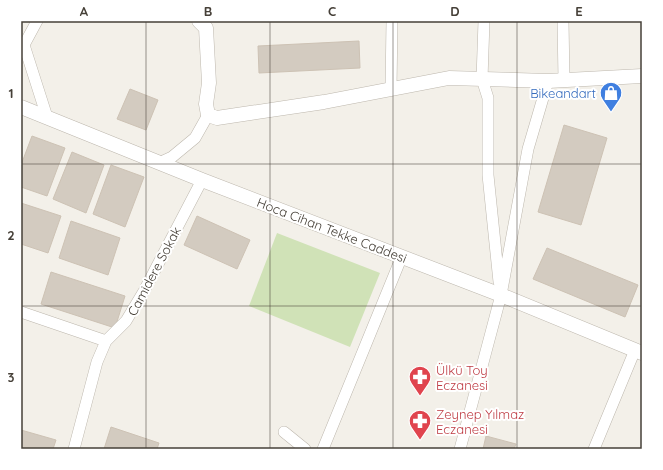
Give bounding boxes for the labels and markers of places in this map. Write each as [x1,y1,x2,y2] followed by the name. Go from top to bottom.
[598,80,624,113] shop icon: Bikeandart
[530,85,596,101] place label: Bikeandart
[436,362,488,393] place label: Ülkü Toy Eczanesi
[407,364,433,397] pharmacy icon: Ülkü Toy Eczanesi
[436,406,524,437] place label: Zeynep Yılmaz Eczanesi
[407,408,433,441] pharmacy icon: Zeynep Yılmaz Eczanesi

